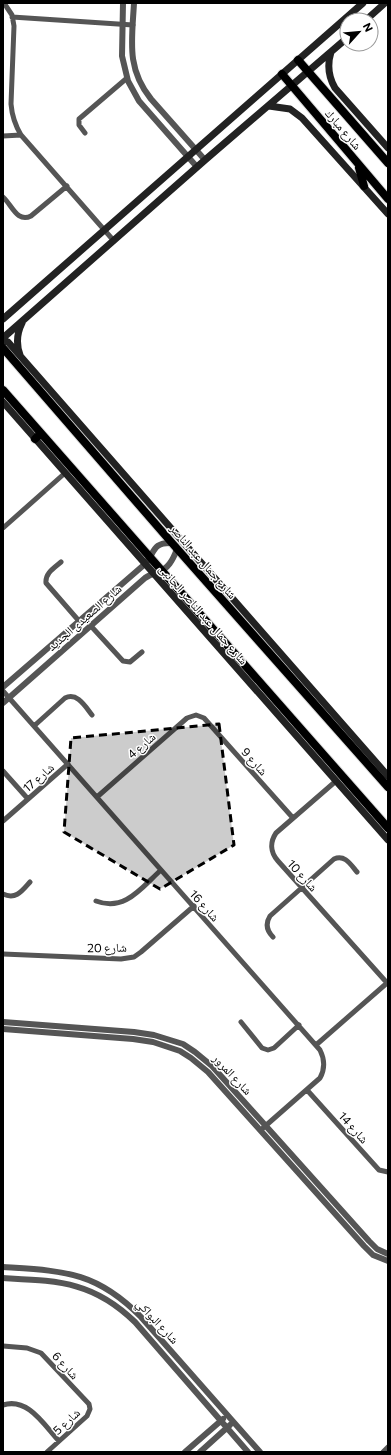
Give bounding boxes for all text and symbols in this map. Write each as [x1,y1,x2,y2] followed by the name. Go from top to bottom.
[339,12,379,52] north arrow
[361,21,376,34] text: N
[322,106,365,153] street label: شارع مبارك
[166,520,240,602] street label: شارع جمال عبد الناصر
[155,561,251,668] street label: شارع جمال عبد الناصر الجانبى
[44,581,125,654] street label: شارع الصعيدى الجديد
[124,729,159,762] street label: شارع 4
[237,744,271,779] street label: شارع 9
[20,760,58,796] street label: شارع 17
[284,856,321,895] street label: شارع 10
[186,886,223,925] street label: شارع 16
[87,940,127,956] street label: شارع 20
[208,1050,255,1099] street label: شارع المرور
[335,1108,372,1147] street label: شارع 14
[131,1296,182,1349] street label: شارع البواكي
[48,1348,82,1383] street label: شارع 6
[50,1405,84,1439] street label: شارع 5

